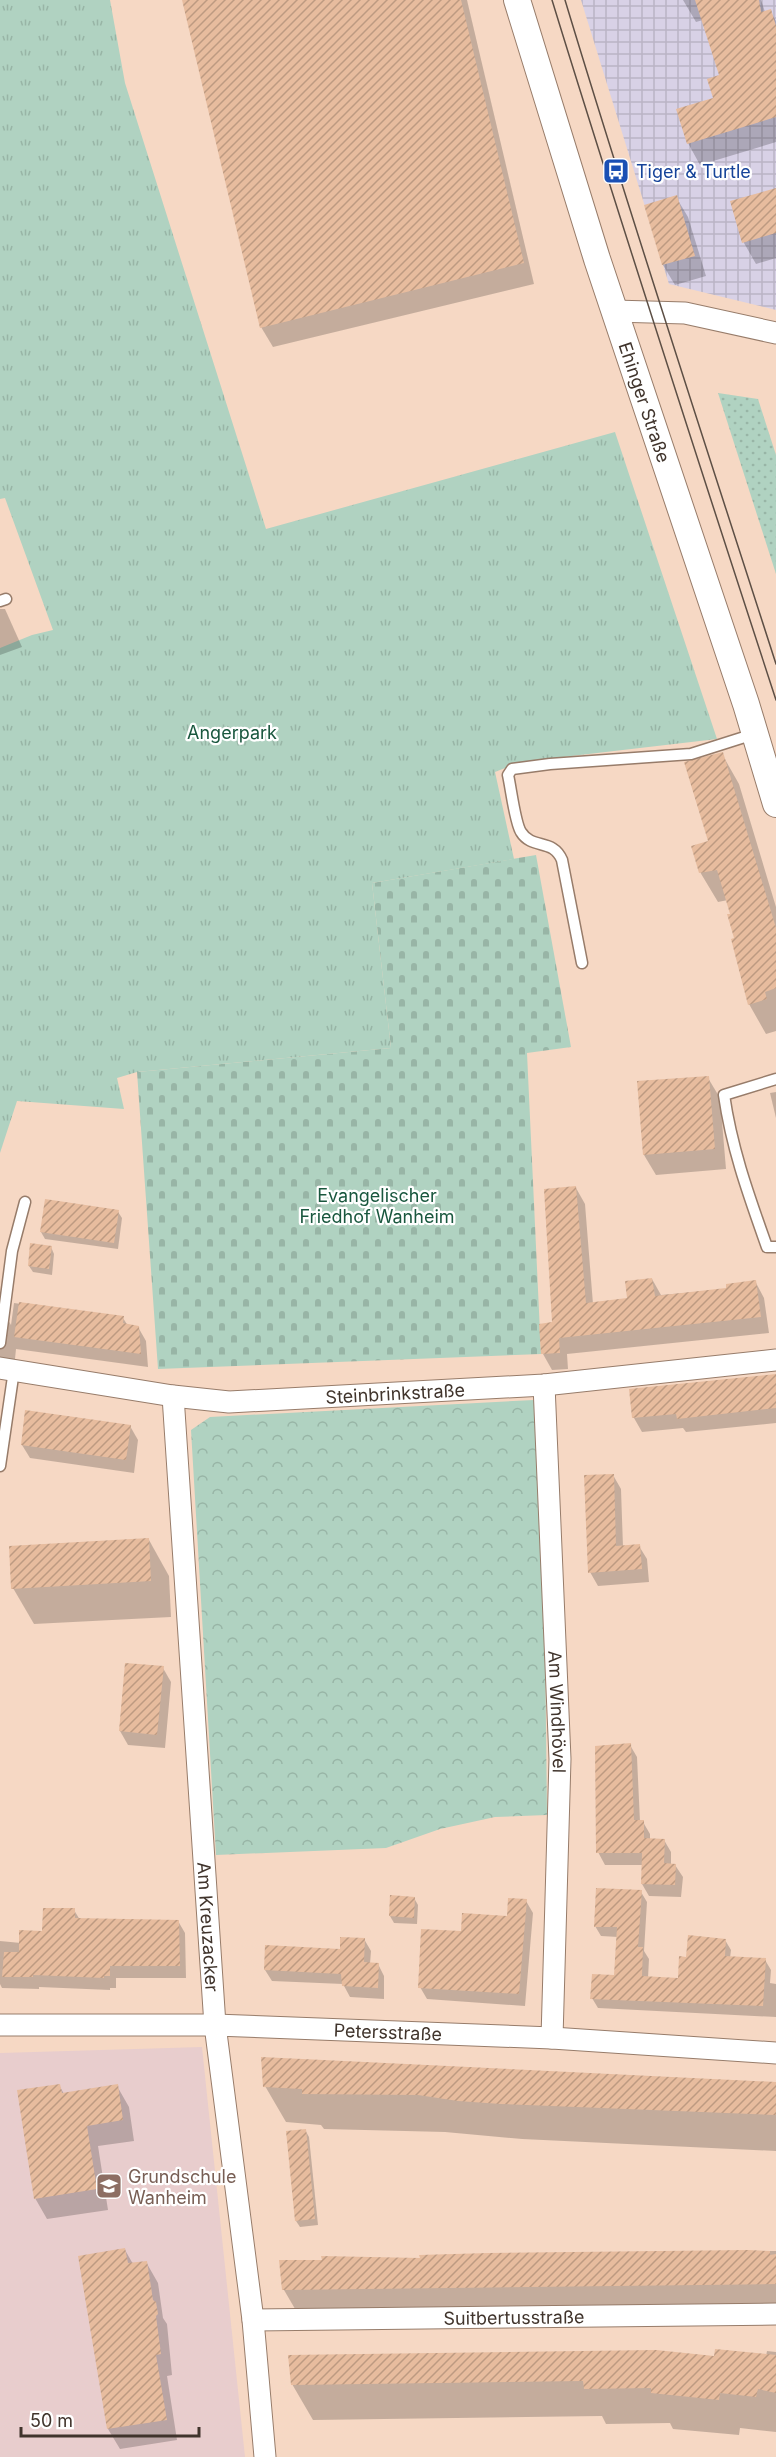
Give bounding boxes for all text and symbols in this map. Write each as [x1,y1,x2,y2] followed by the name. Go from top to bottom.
[601,156,631,186] bus stop icon: Tiger & Turtle
[636,161,751,182] place label: Tiger & Turtle
[615,339,675,465] street label: Ehinger Straße
[187,722,277,743] park label: Angerpark
[299,1185,455,1227] park label: Evangelischer Friedhof Wanheim
[325,1379,465,1407] street label: Steinbrinkstraße
[545,1650,571,1773] street label: Am Windhövel
[194,1861,223,1993] street label: Am Kreuzacker
[333,2019,442,2044] street label: Petersstraße
[128,2166,236,2208] place label: Grundschule Wanheim
[94,2171,124,2201] school or university icon: Grundschule Wanheim
[443,2306,585,2328] street label: Suitbertusstraße
[21,2400,200,2438] scale bar
[30,2410,73,2431] text: 50 m

